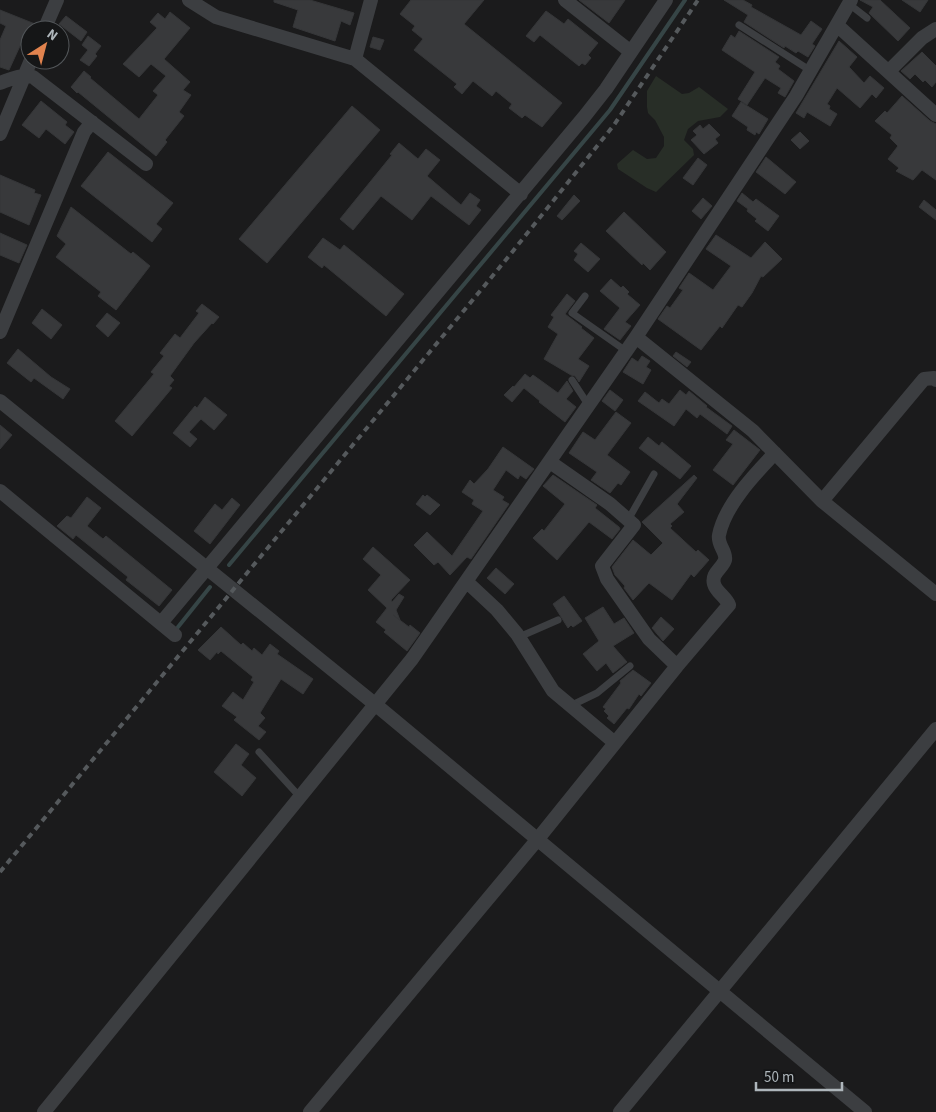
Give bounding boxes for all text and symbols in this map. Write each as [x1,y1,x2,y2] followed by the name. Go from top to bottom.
[20,20,70,70] north arrow
[42,24,62,46] text: N
[756,1060,842,1092] scale bar
[764,1067,794,1088] text: 50 m

